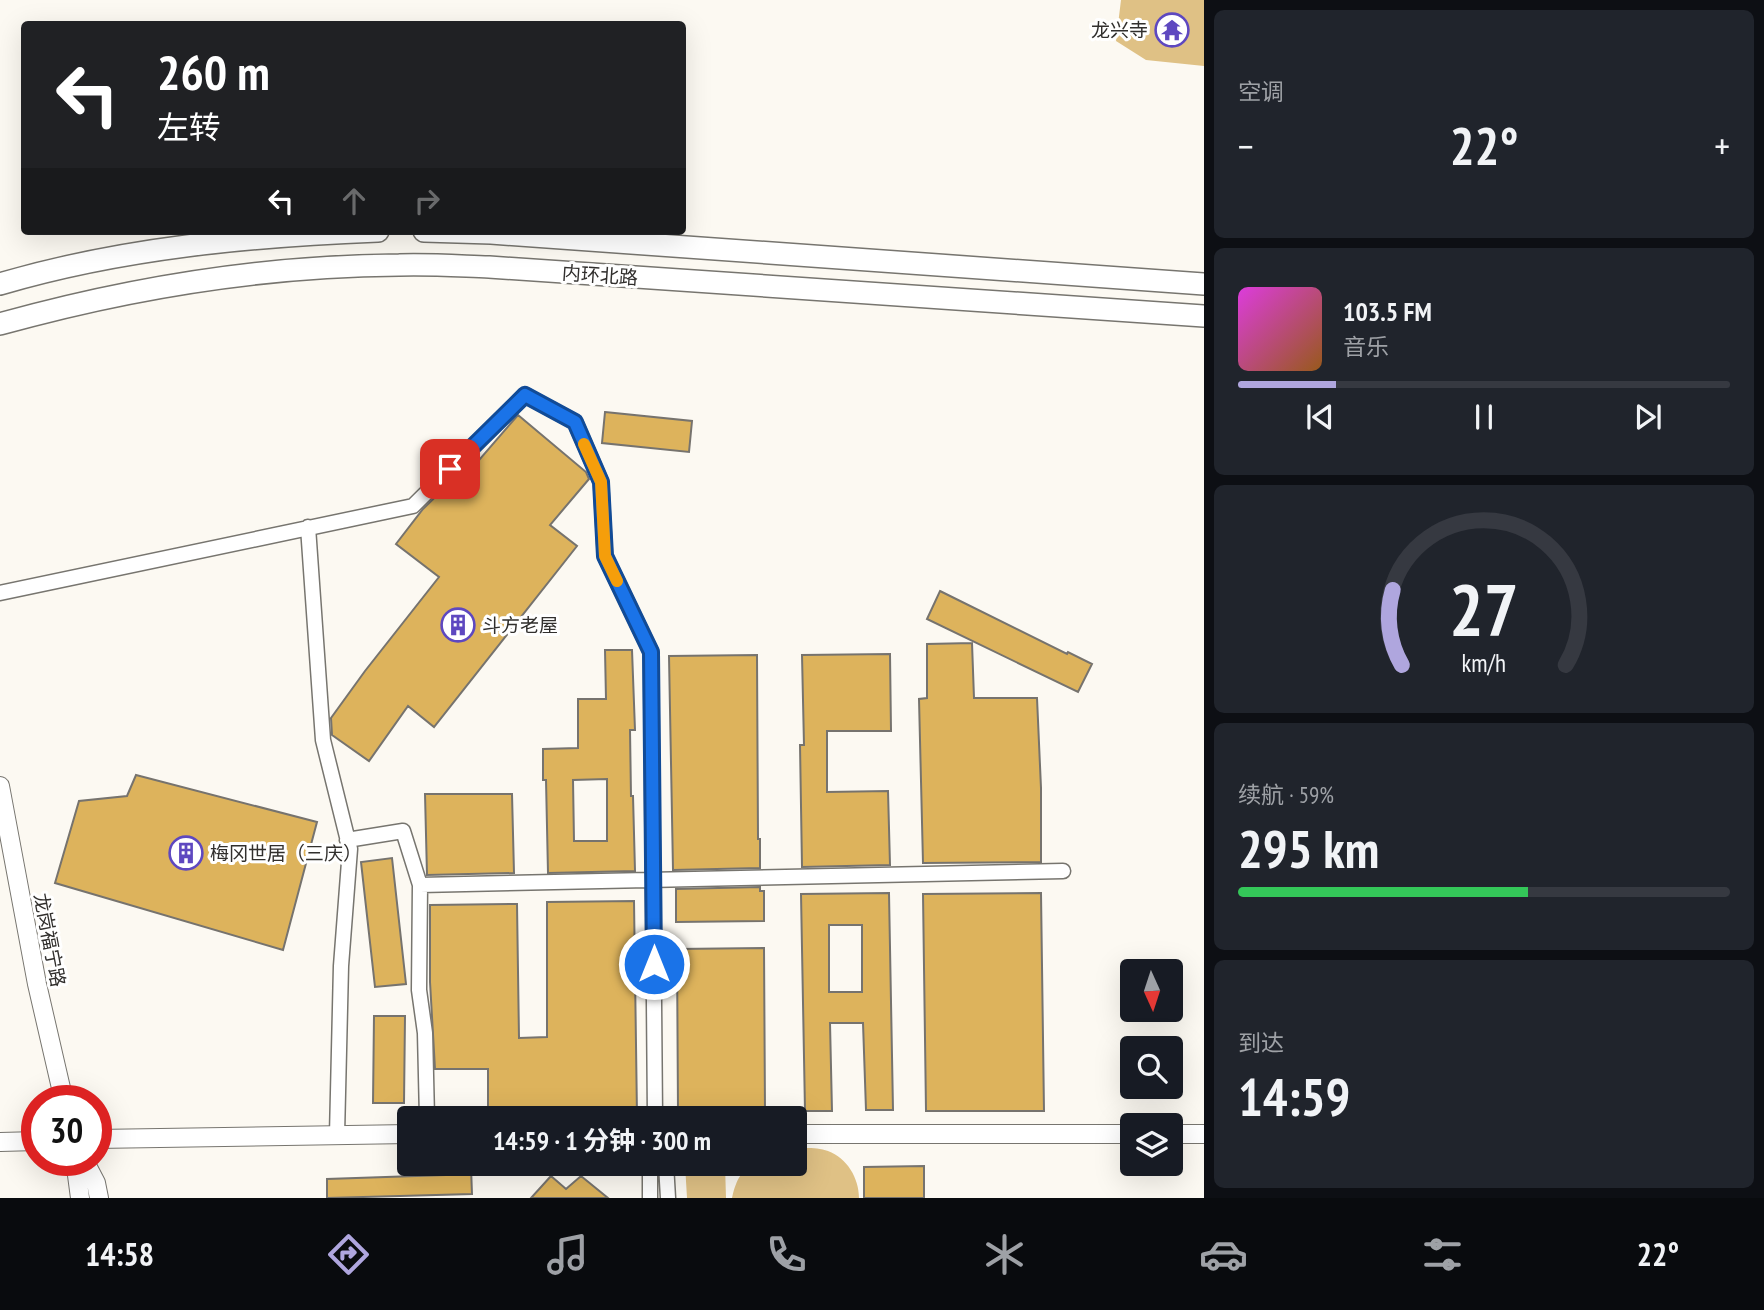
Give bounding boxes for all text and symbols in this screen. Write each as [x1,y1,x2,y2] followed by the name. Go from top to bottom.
[1153,11,1191,49] temple icon: 龙兴寺
[1091,18,1148,42] place label: 龙兴寺
[157,40,270,104] text: 260 m
[42,49,133,140] icon: left
[1238,77,1284,106] text: 空调
[157,106,221,148] text: 左转
[1450,112,1518,179] text: 22°
[1238,121,1254,170] text: −
[1714,121,1730,170] text: +
[262,182,300,220] icon: left
[335,182,373,220] icon: ahead
[408,182,446,220] icon: right
[561,260,639,290] street label: 内环北路
[1343,295,1432,328] text: 103.5 FM
[1343,332,1389,361] text: 音乐
[1301,398,1339,436] icon: previous
[1465,398,1503,436] icon: pause
[1629,398,1667,436] icon: next
[420,439,480,499] pin
[431,450,469,488] icon: arrive
[1449,561,1519,655] text: 27
[439,606,477,644] building icon: 斗方老屋
[482,613,558,637] place label: 斗方老屋
[1462,647,1506,679] text: km/h
[1238,780,1334,809] text: 续航 · 59%
[1238,815,1379,882] text: 295 km
[167,834,205,872] building icon: 梅冈世居（三庆）
[210,841,362,865] place label: 梅冈世居（三庆）
[29,891,71,989] street label: 龙岗福宁路
[617,927,691,1001] position arrow
[1120,959,1183,1022] north arrow
[1120,959,1183,1176] map controls
[1238,1028,1284,1057] text: 到达
[1120,1036,1183,1099] button: search
[1238,1063,1350,1130] text: 14:59
[21,1085,112,1176] speed limit sign: 30
[1120,1113,1183,1176] button: layers
[493,1124,711,1157] text: 14:59 · 1 分钟 · 300 m
[324,1230,373,1279] icon: directions
[543,1230,592,1279] icon: music
[762,1230,811,1279] icon: phone
[980,1230,1029,1279] icon: climate
[1199,1230,1248,1279] icon: car
[1418,1230,1467,1279] icon: filters
[85,1233,154,1275] text: 14:58
[1637,1233,1679,1275] text: 22°

